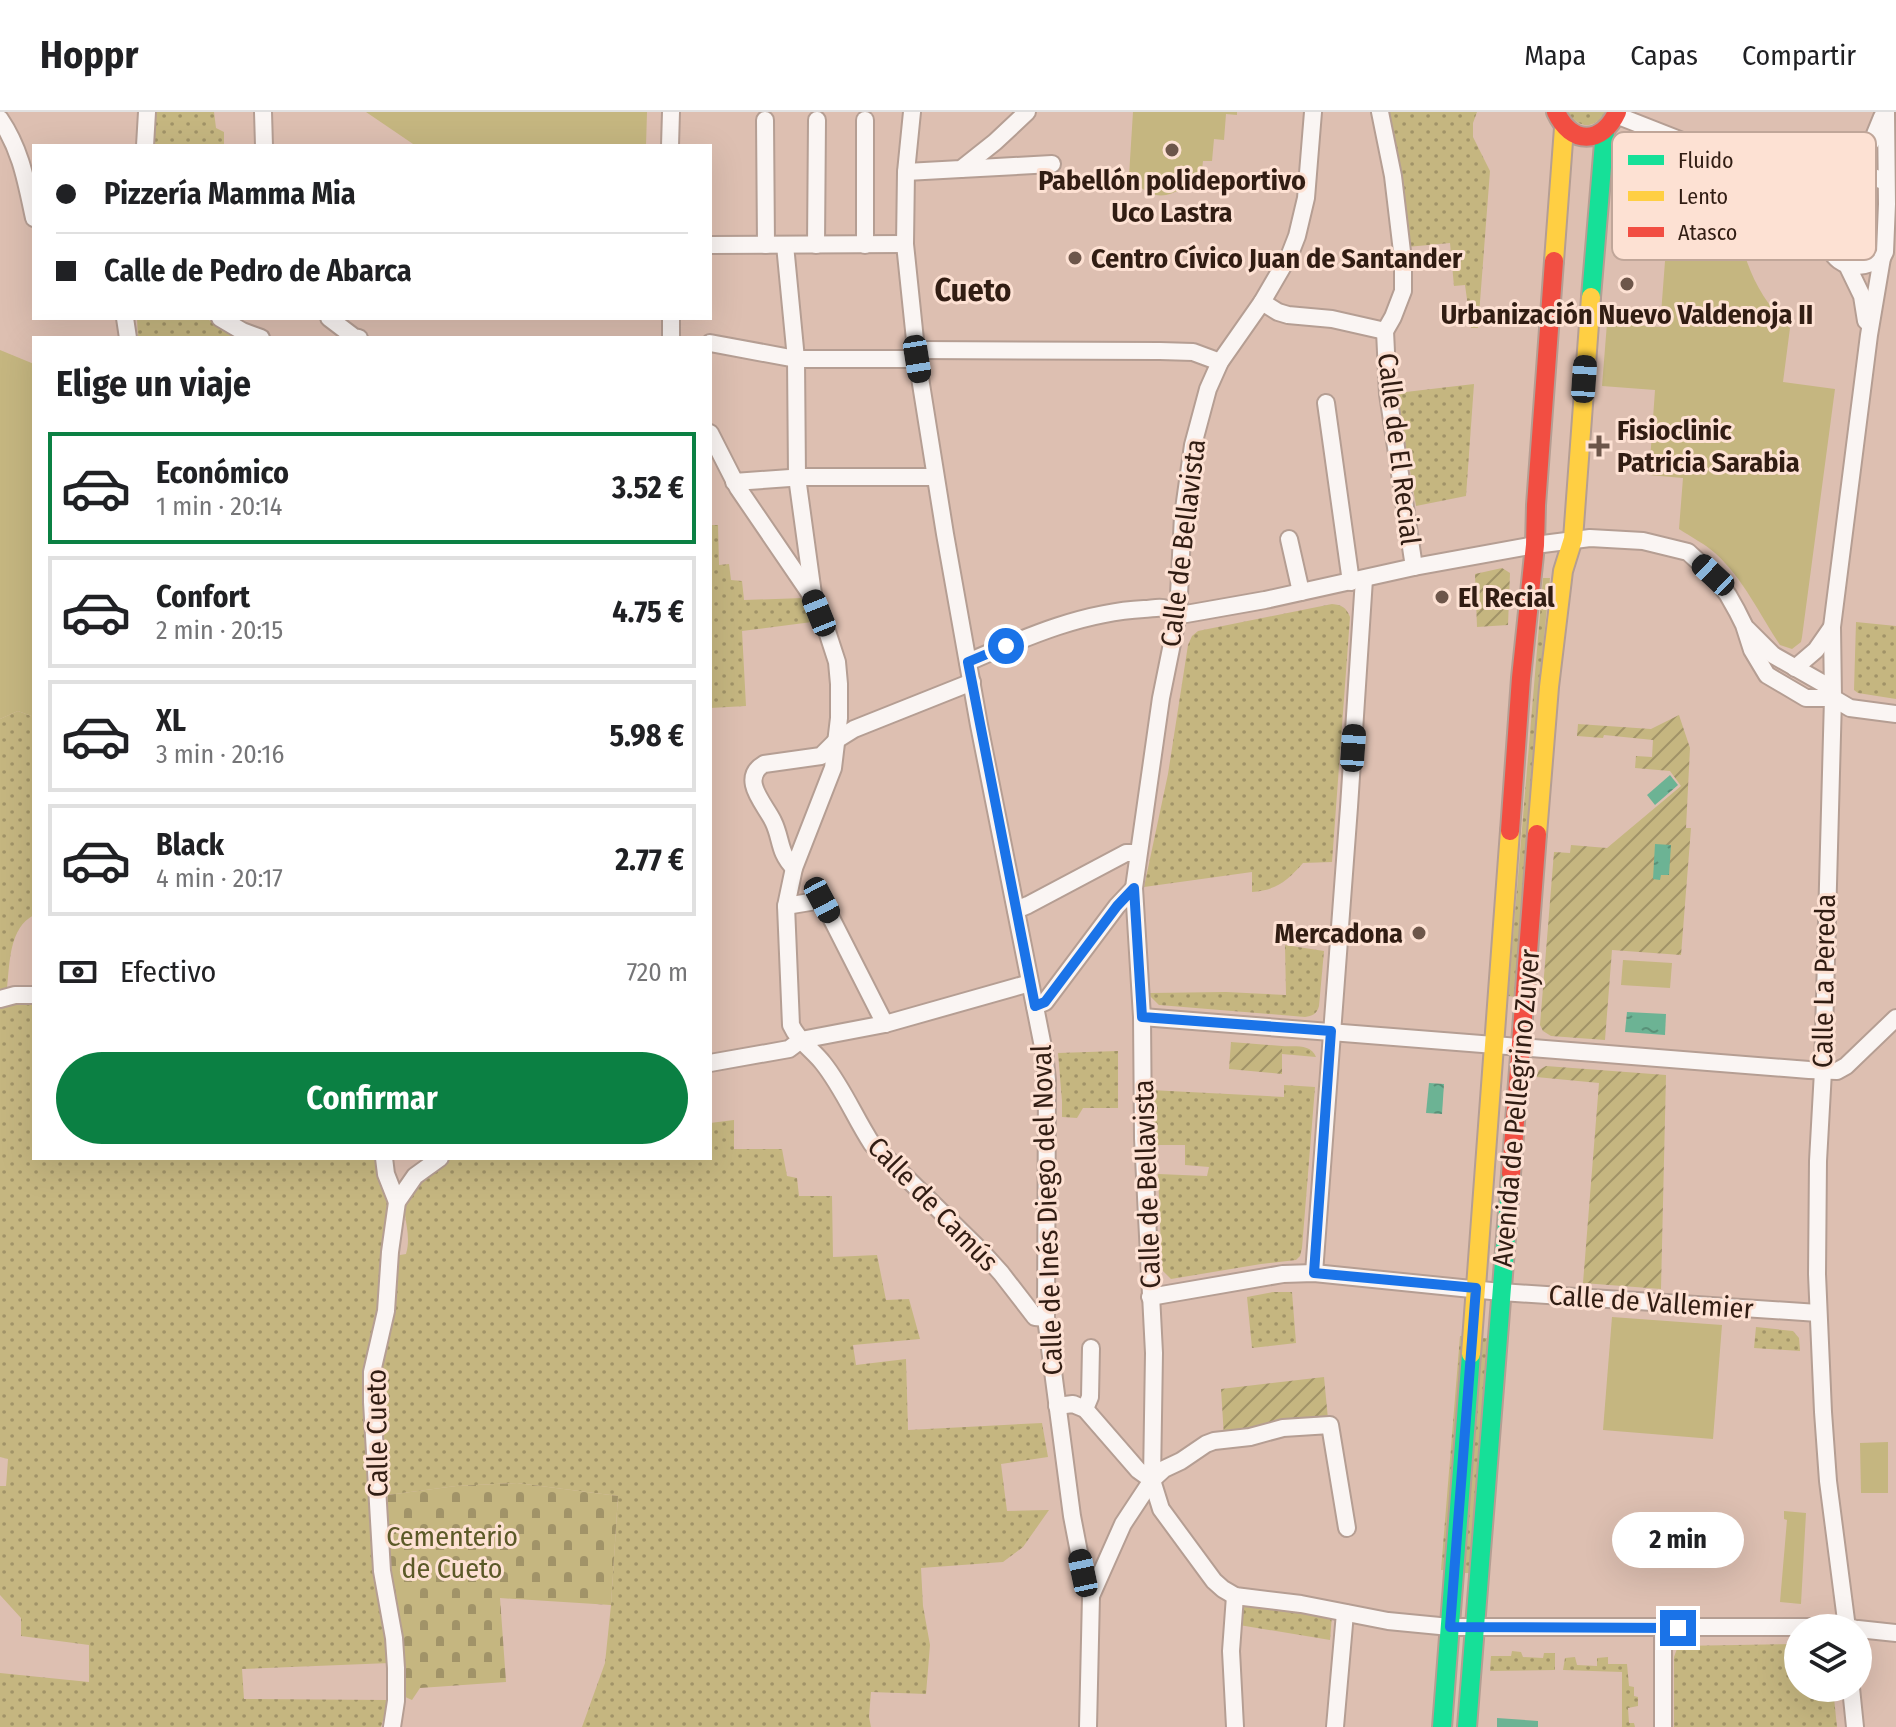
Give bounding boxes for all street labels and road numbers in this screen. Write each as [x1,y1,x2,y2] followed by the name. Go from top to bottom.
[1371,351,1427,547] street label: Calle de El Recial
[1154,437,1212,649] street label: Calle de Bellavista
[1806,894,1842,1068] street label: Calle La Pereda
[1486,948,1546,1268] street label: Avenida de Pellegrino Zuyer
[1025,1044,1069,1376] street label: Calle de Inés Diego del Noval
[1127,1079,1167,1289] street label: Calle de Bellavista
[861,1130,1005,1278] street label: Calle de Camús
[1548,1278,1755,1326] street label: Calle de Vallemier
[359,1369,395,1497] street label: Calle Cueto

